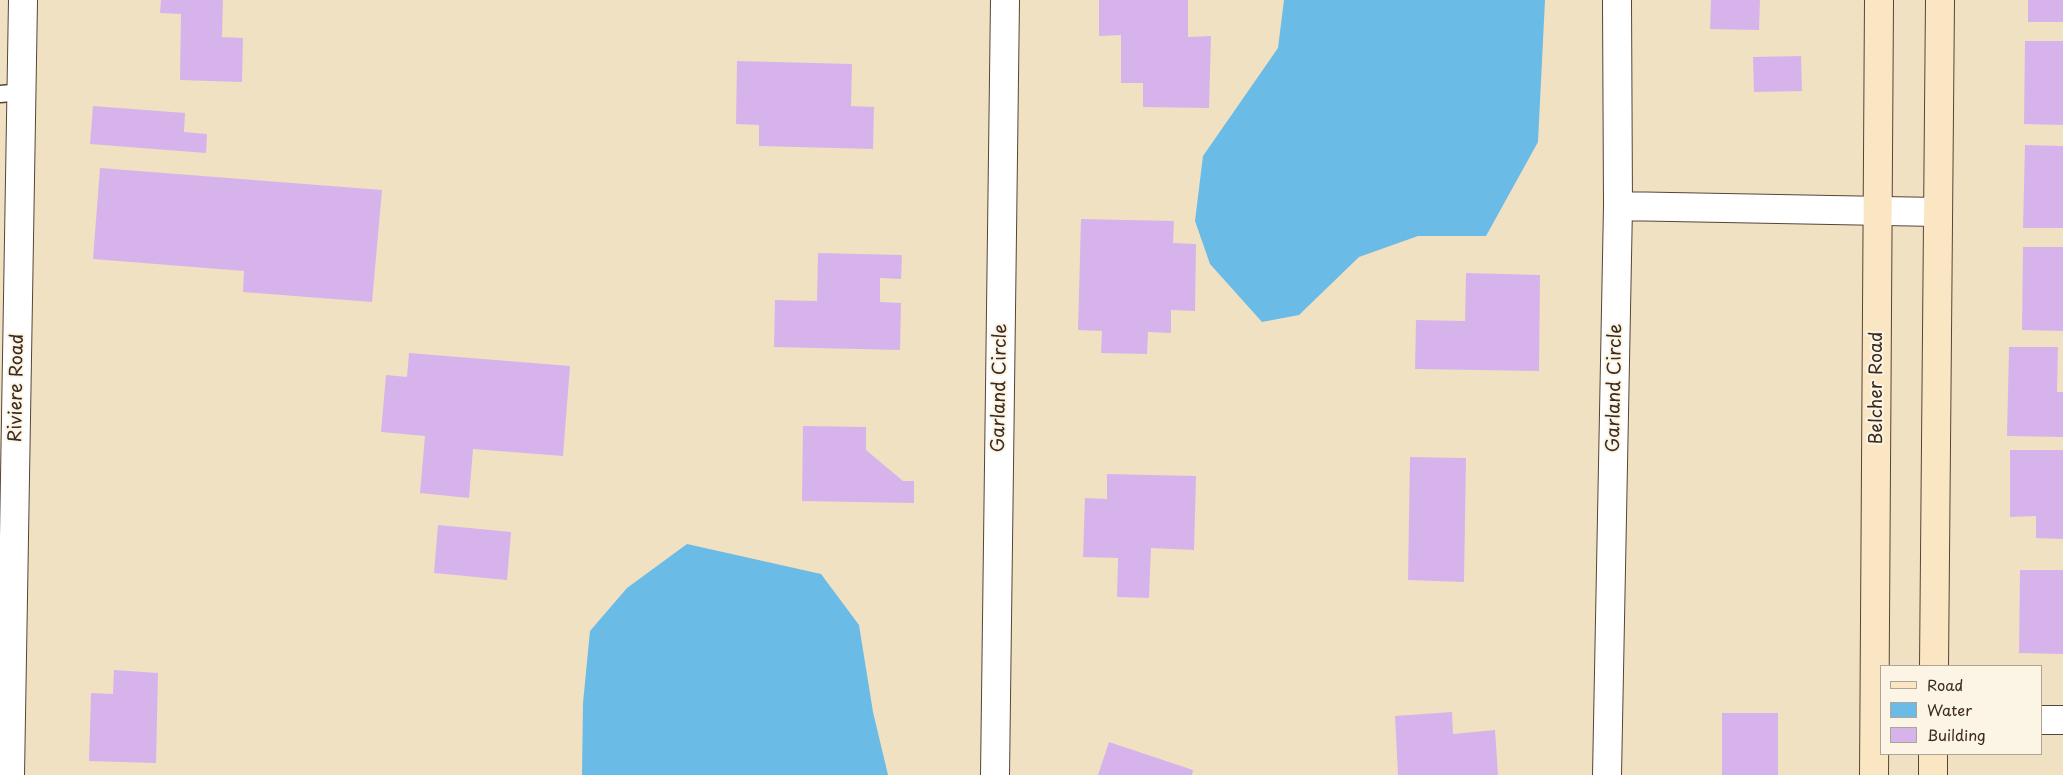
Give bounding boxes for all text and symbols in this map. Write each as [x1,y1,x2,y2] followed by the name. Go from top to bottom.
[988,323,1012,453] street label: Garland Circle
[1603,323,1627,453] street label: Garland Circle
[1866,331,1888,445] street label: Belcher Road
[5,333,29,443] street label: Riviere Road
[1880,665,2043,755] legend
[1927,673,1963,696] text: Road
[1927,698,1972,721] text: Water
[1927,723,1986,746] text: Building

